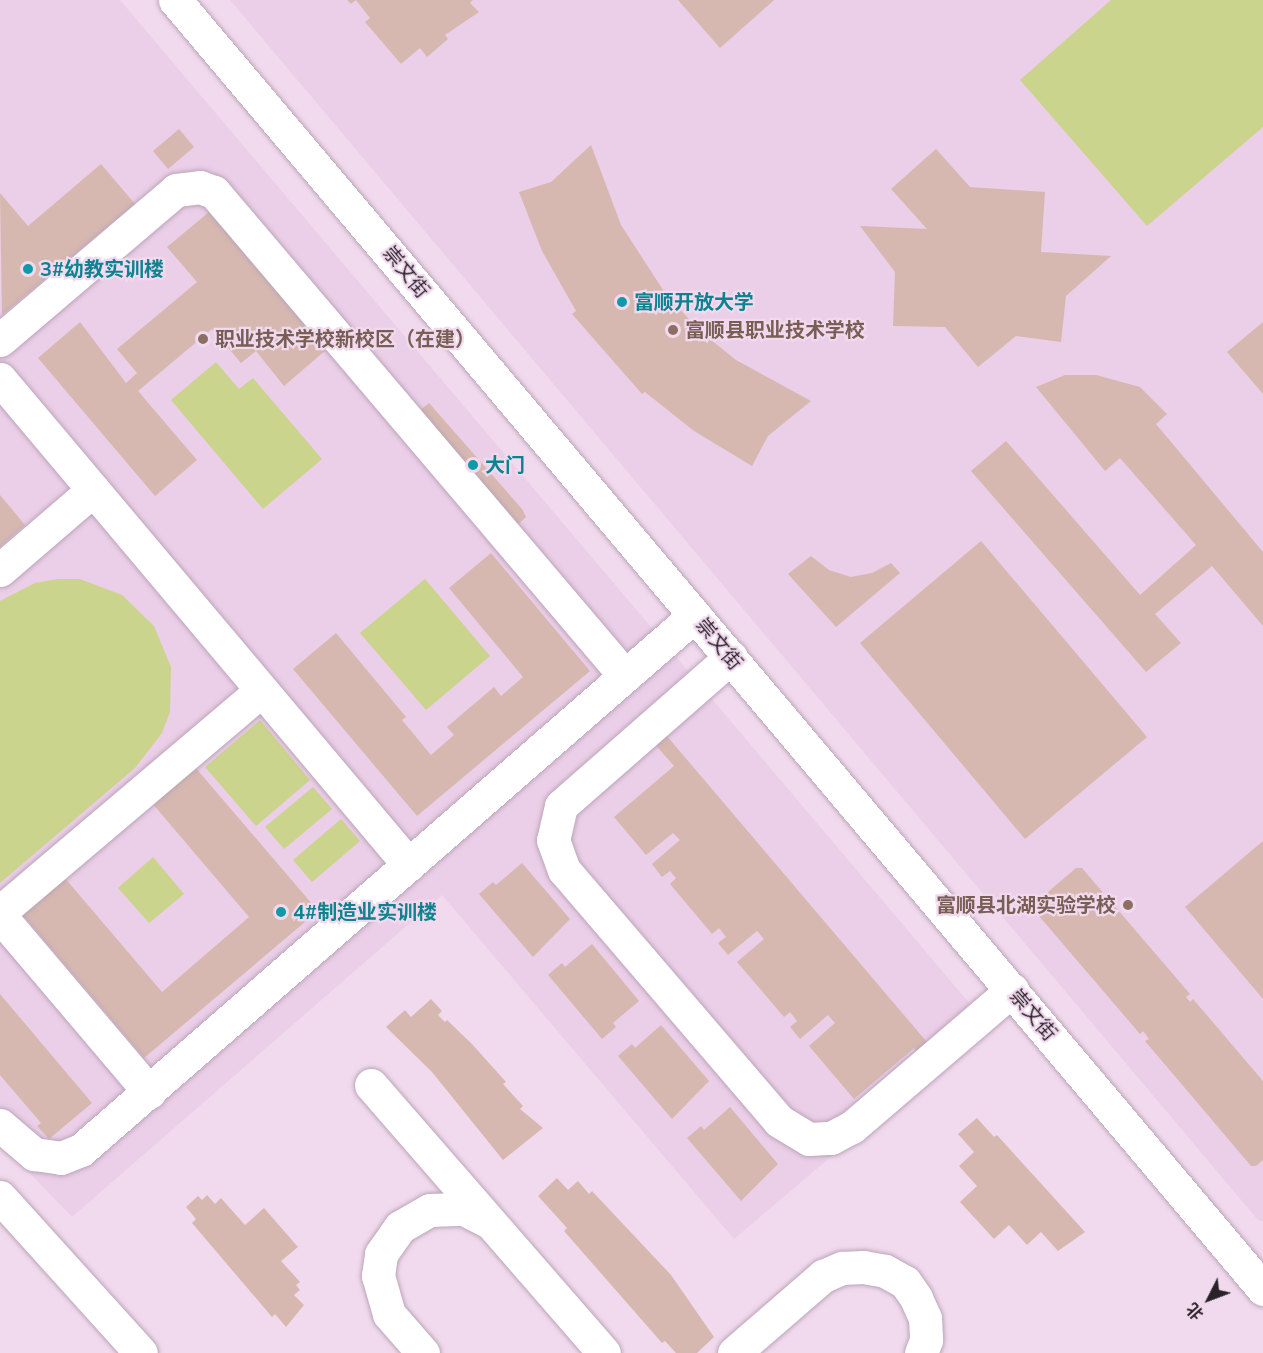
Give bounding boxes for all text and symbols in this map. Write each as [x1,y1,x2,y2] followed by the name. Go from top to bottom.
[378,241,434,303] street label: 崇文街
[40,257,164,281] place label: 3#幼教实训楼
[21,262,35,276] marker: 3#幼教实训楼
[634,290,754,314] place label: 富顺开放大学
[615,295,629,309] marker: 富顺开放大学
[685,318,865,342] place label: 富顺县职业技术学校
[666,323,680,337] marker: 富顺县职业技术学校
[215,327,475,351] place label: 职业技术学校新校区（在建）
[196,332,210,346] marker: 职业技术学校新校区（在建）
[485,453,525,477] place label: 大门
[466,458,480,472] marker: 大门
[691,613,747,675] street label: 崇文街
[936,893,1116,917] place label: 富顺县北湖实验学校
[1121,898,1135,912] marker: 富顺县北湖实验学校
[293,900,437,924] place label: 4#制造业实训楼
[274,905,288,919] marker: 4#制造业实训楼
[1004,984,1062,1046] street label: 崇文街
[1179,1269,1239,1329] north arrow
[1182,1298,1209,1324] text: 北

